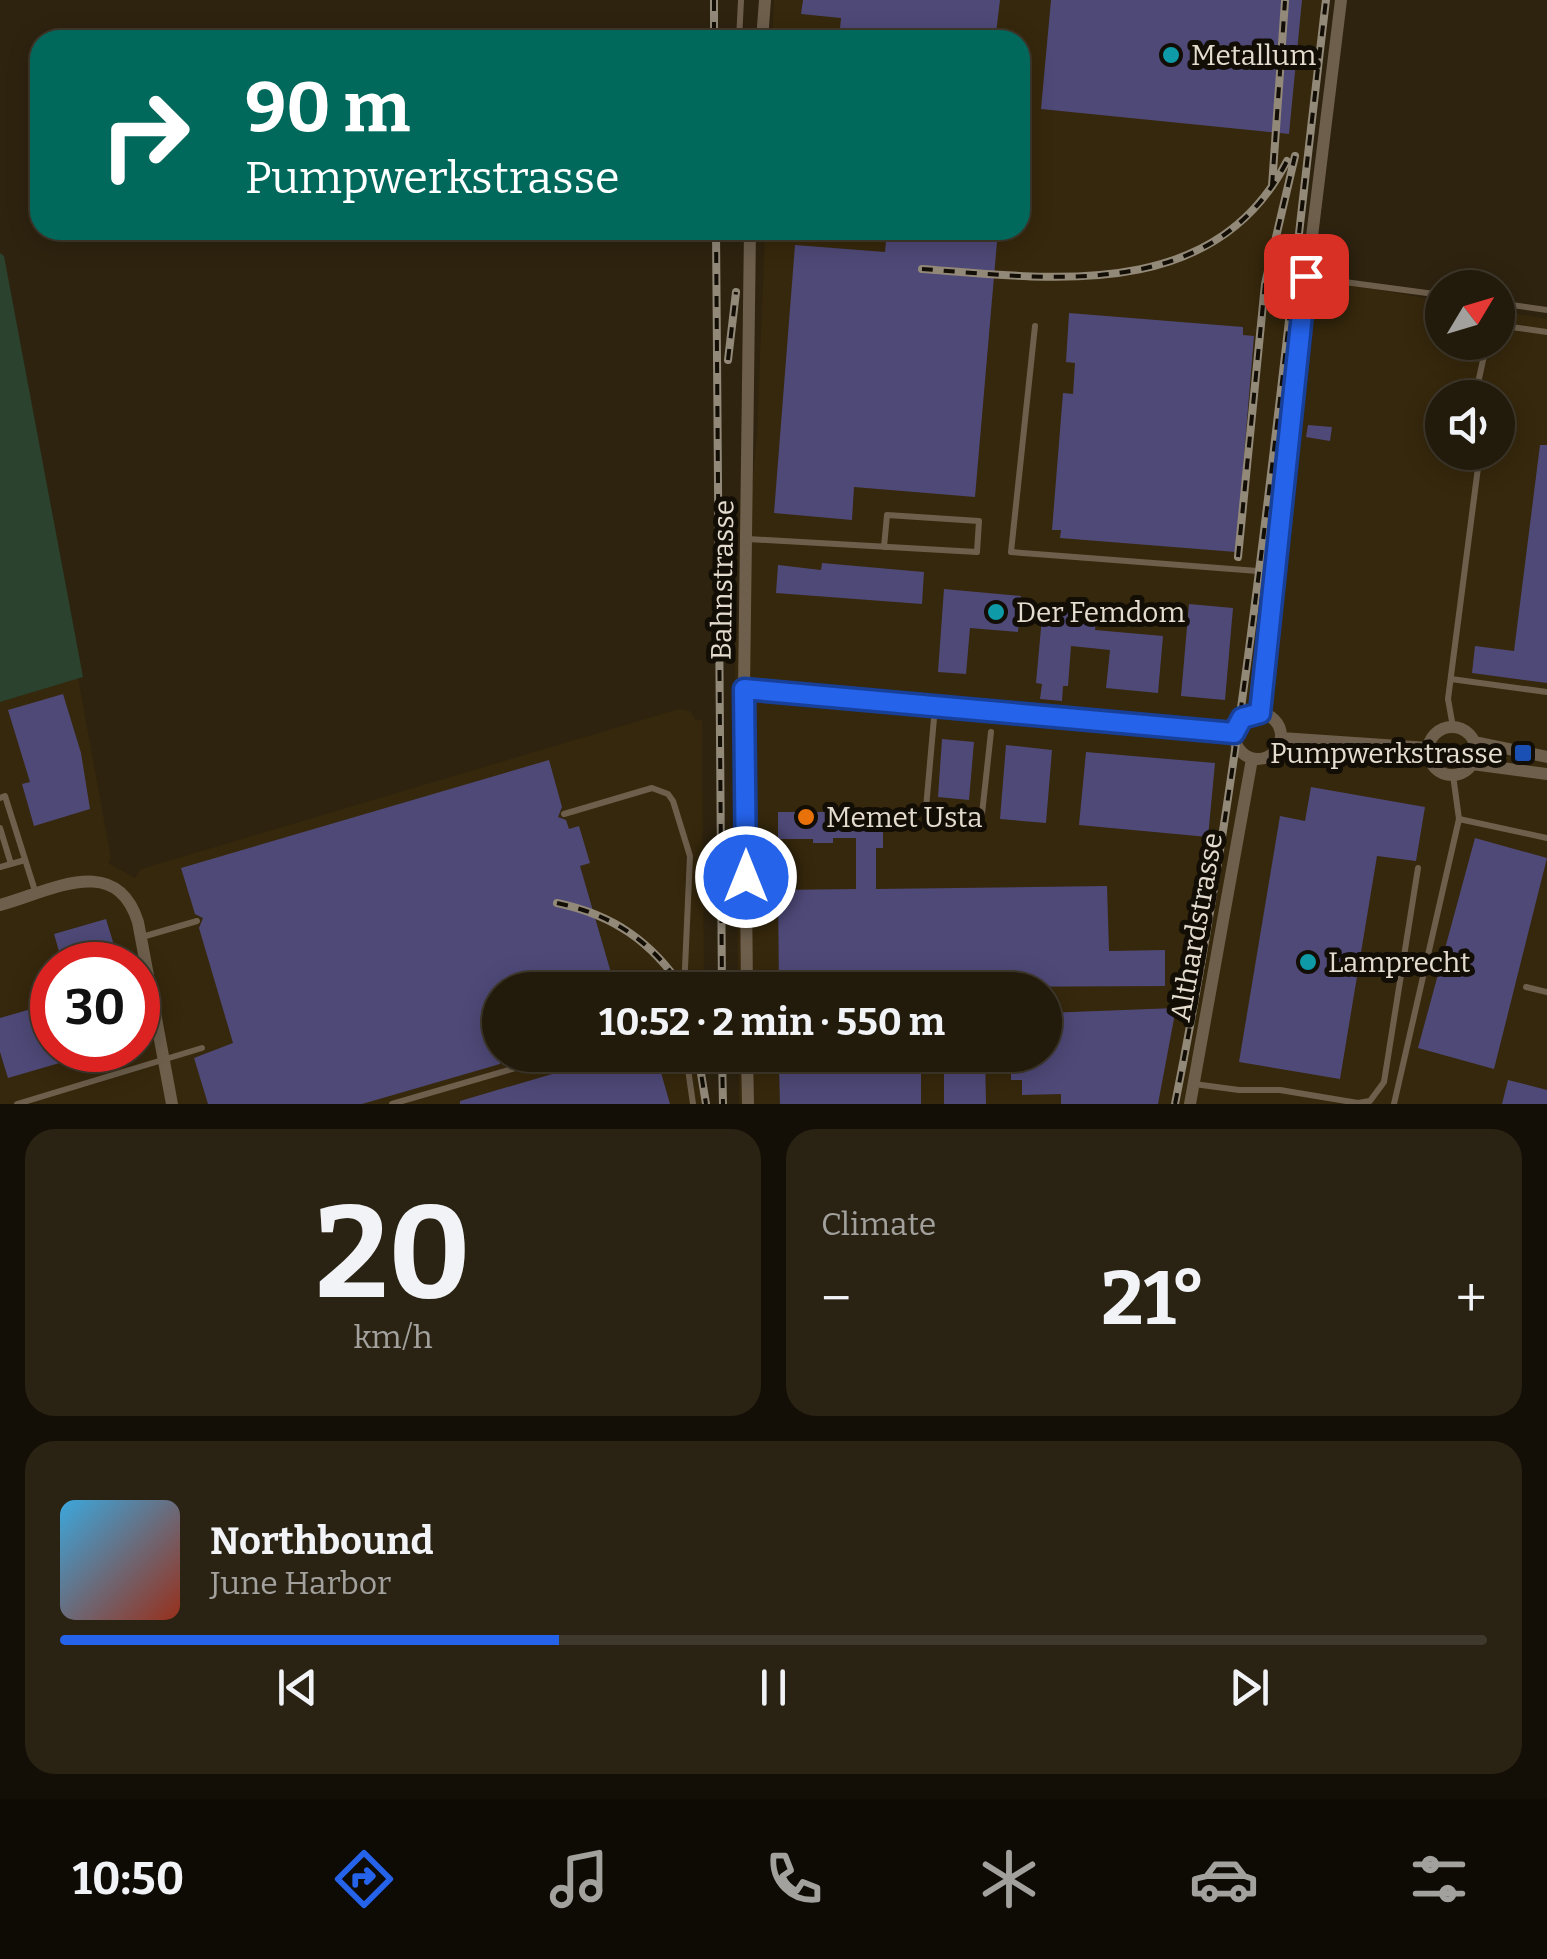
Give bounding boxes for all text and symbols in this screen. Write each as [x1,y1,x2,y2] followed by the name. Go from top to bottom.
[1191,39,1316,72] place label: Metallum
[1160,44,1182,66] marker: Metallum
[245,66,410,150] text: 90 m
[80,70,210,200] icon: right
[245,151,620,205] text: Pumpwerkstrasse
[1264,234,1349,319] pin
[1279,249,1334,304] icon: arrive
[1425,270,1515,360] north arrow
[1425,270,1515,470] map controls
[1425,380,1515,470] button: sound
[705,500,740,660] street label: Bahnstrasse
[1016,596,1185,629] place label: Der Femdom
[985,601,1007,623] marker: Der Femdom
[1270,737,1503,770] place label: Pumpwerkstrasse
[1512,742,1534,764] marker: Pumpwerkstrasse
[826,801,982,834] place label: Memet Usta
[795,806,817,828] marker: Memet Usta
[694,825,798,929] position arrow
[1164,830,1229,1024] street label: Althardstrasse
[30,942,160,1072] speed limit sign: 30
[1328,946,1470,979] place label: Lamprecht
[1297,951,1319,973] marker: Lamprecht
[599,999,945,1045] text: 10:52 · 2 min · 550 m
[315,1175,471,1331] text: 20
[821,1205,936,1243] text: Climate
[1101,1254,1206,1344] text: 21°
[821,1266,851,1332] text: −
[1456,1266,1487,1332] text: +
[353,1318,433,1356] text: km/h
[210,1518,433,1564] text: Northbound
[210,1564,391,1602] text: June Harbor
[270,1660,325,1715] icon: previous
[746,1660,801,1715] icon: pause
[1222,1660,1277,1715] icon: next
[329,1844,399,1914] icon: directions
[544,1844,614,1914] icon: music
[759,1844,829,1914] icon: phone
[974,1844,1044,1914] icon: climate
[1189,1844,1259,1914] icon: car
[1404,1844,1474,1914] icon: filters
[73,1852,184,1906] text: 10:50

